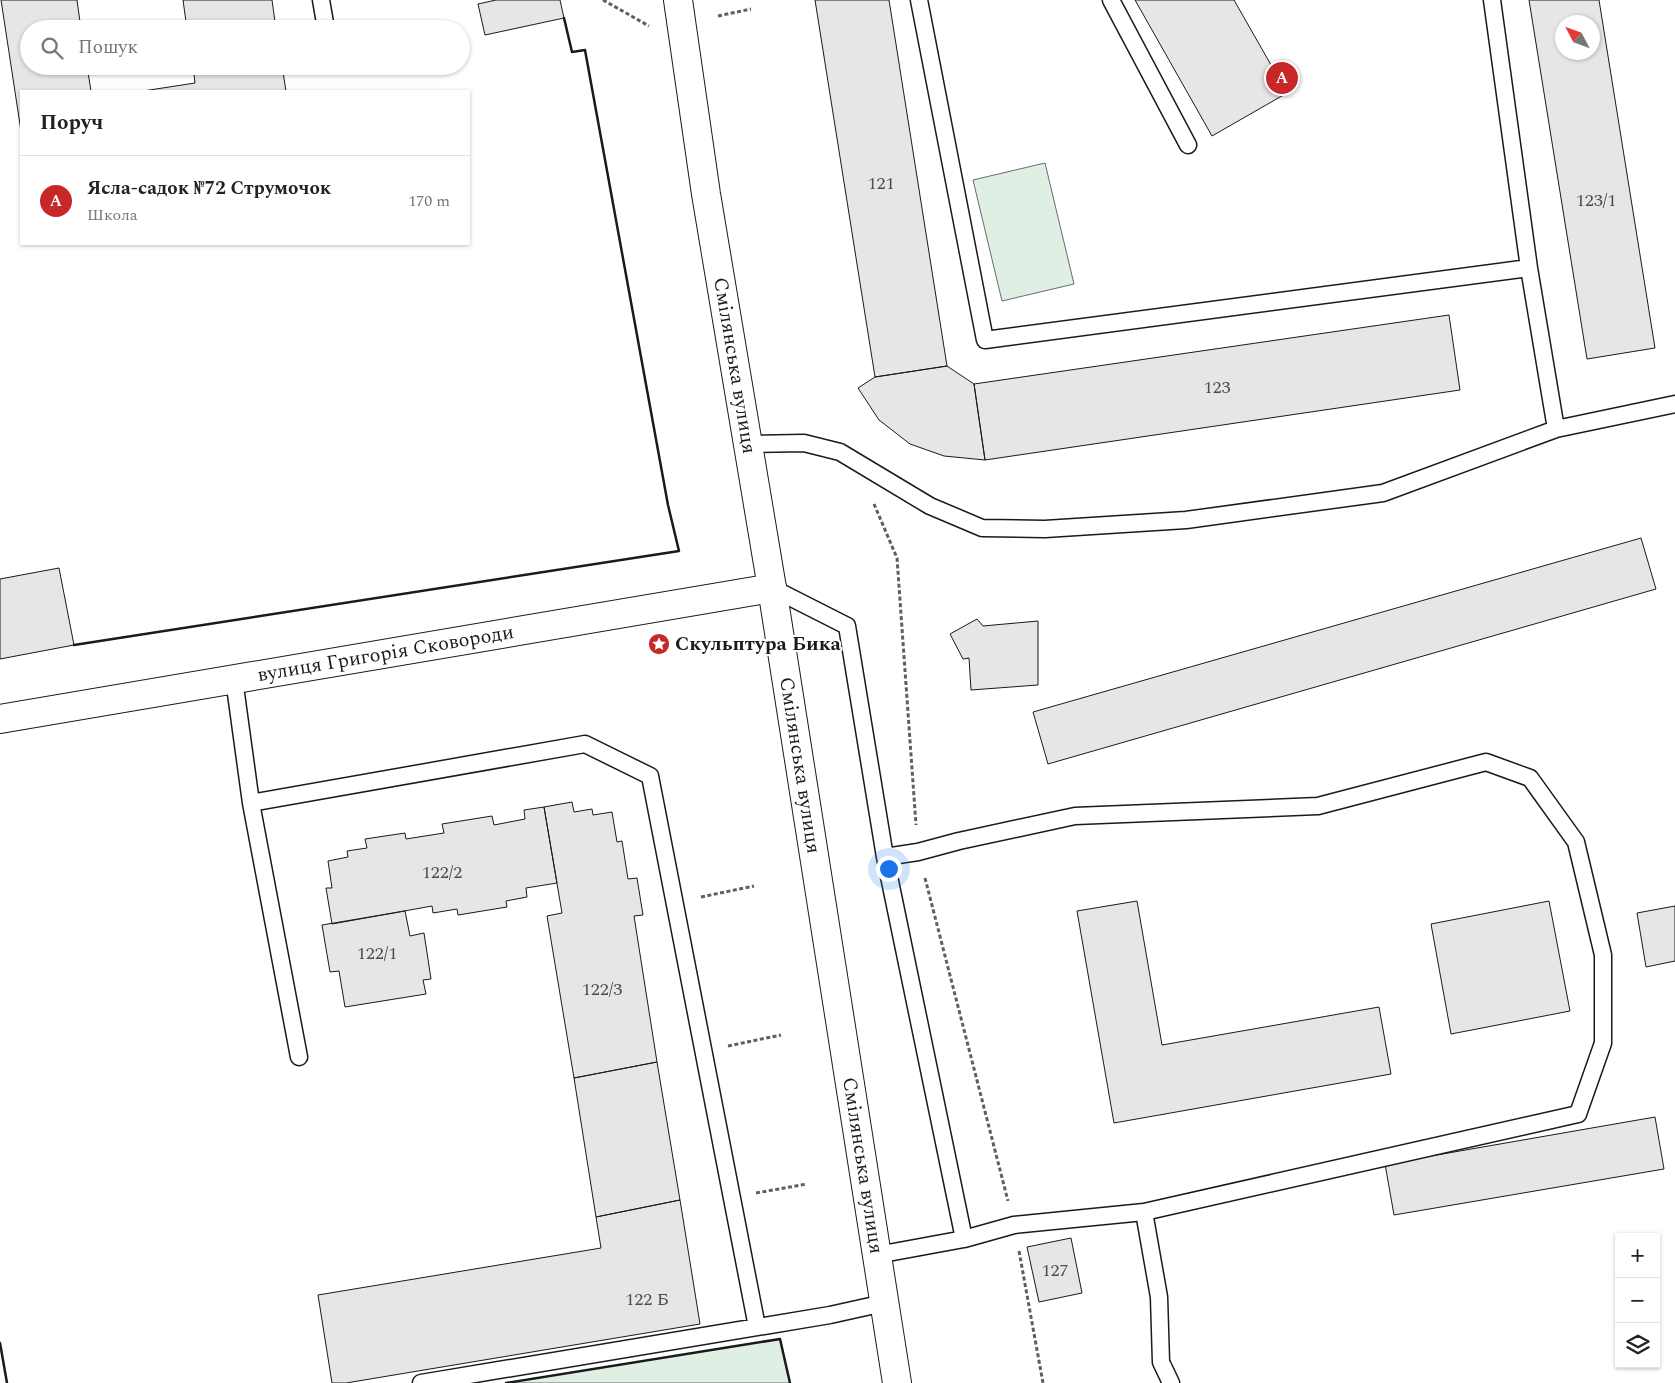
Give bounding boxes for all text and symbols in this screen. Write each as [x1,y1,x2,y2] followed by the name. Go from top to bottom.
[1555,15,1600,60] north arrow
[20,20,470,75] search box
[78,33,138,62] text: Пошук
[38,34,66,62] icon: search
[1266,59,1298,97] pin: A
[40,107,103,139] text: Поруч
[868,170,895,197] house number: 121
[87,174,331,203] text: Ясла-садок №72 Струмочок
[1576,187,1616,214] house number: 123/1
[50,189,62,213] text: A
[408,189,450,213] text: 170 m
[87,203,138,227] text: Школа
[705,275,764,456] street label: Смілянська вулиця
[1204,374,1231,401] house number: 123
[255,617,516,690] street label: вулиця Григорія Сковороди
[675,629,842,659] place label: Cкульптура Бика
[647,632,671,656] place icon: Cкульптура Бика
[771,675,829,856] street label: Смілянська вулиця
[876,856,902,882] your location
[422,859,462,886] house number: 122/2
[357,940,397,967] house number: 122/1
[582,976,622,1003] house number: 122/3
[834,1075,891,1256] street label: Смілянська вулиця
[1615,1233,1660,1368] map controls
[1615,1233,1660,1278] button: +
[1042,1257,1069,1284] house number: 127
[1615,1278,1660,1323] button: −
[625,1286,669,1313] house number: 122 Б
[1615,1323,1660,1368] button: layers

